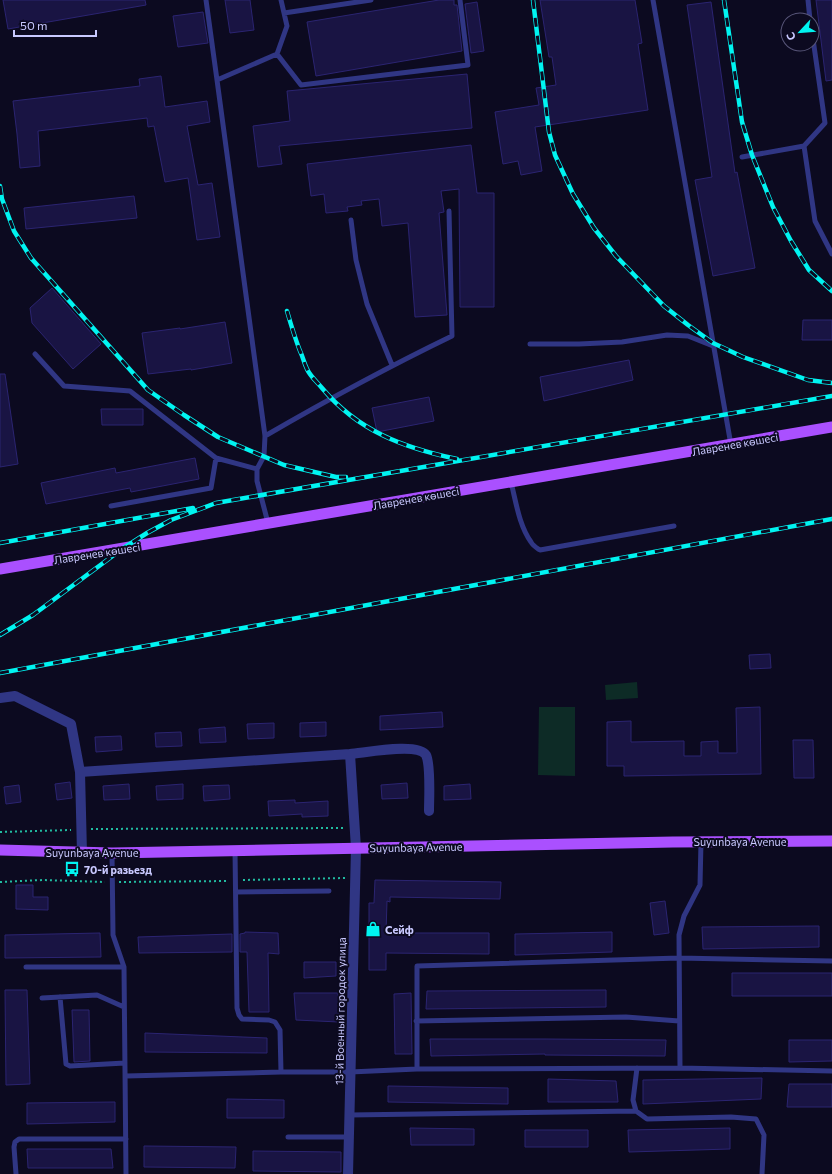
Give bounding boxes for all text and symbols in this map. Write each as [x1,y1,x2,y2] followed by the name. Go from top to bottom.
[14,12,96,38] scale bar
[780,12,820,52] north arrow
[20,18,48,32] text: 50 m
[783,30,798,43] text: С
[691,430,779,458] street label: Лавренев көшесі
[372,484,460,512] street label: Лавренев көшесі
[53,540,141,566] street label: Лавренев көшесі
[694,835,787,848] street label: Suyunbaya Avenue
[369,840,463,854] street label: Suyunbaya Avenue
[46,846,139,859] street label: Suyunbaya Avenue
[63,860,81,878] bus stop icon: 70-й разьезд
[84,863,152,876] place label: 70-й разьезд
[364,920,382,938] shop icon: Сейф
[385,923,414,936] place label: Сейф
[332,937,348,1085] street label: 13-й Военный городок улица

